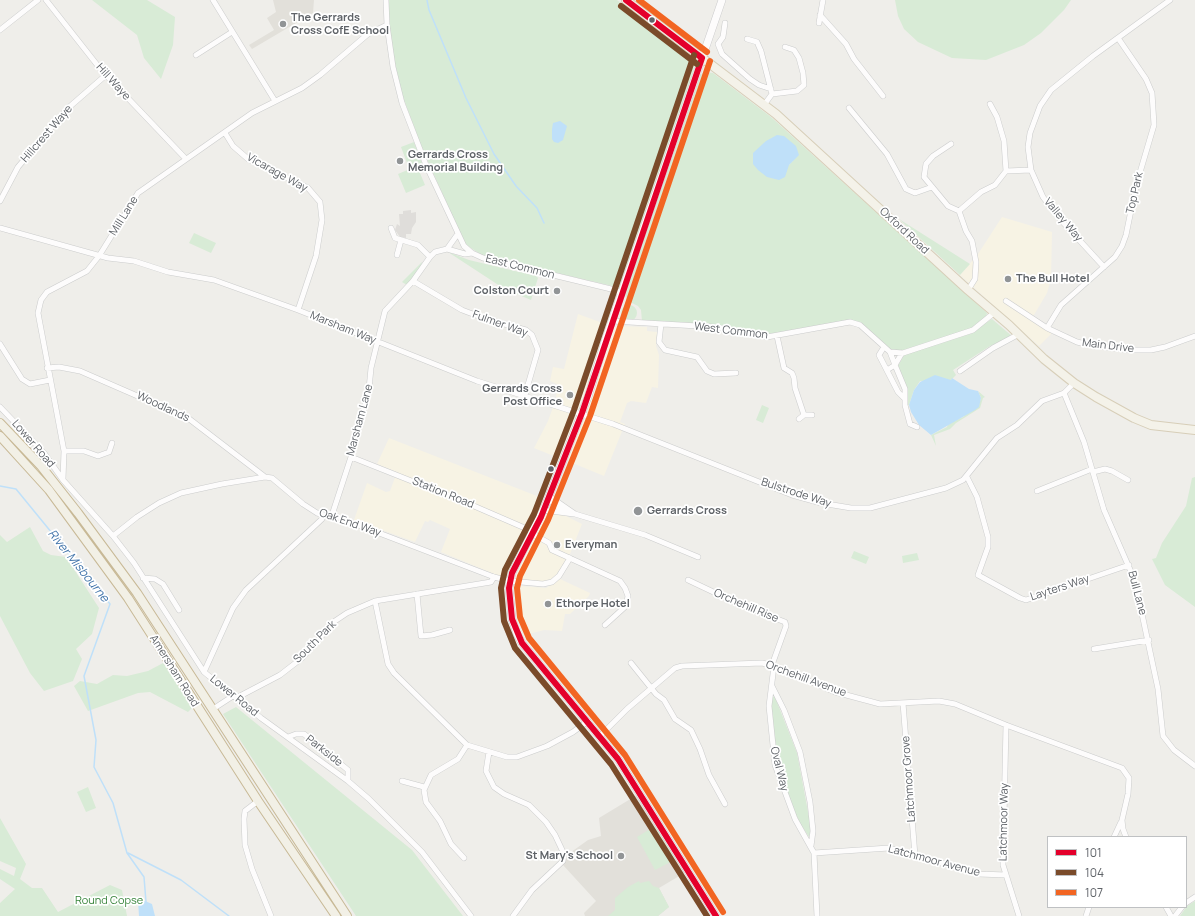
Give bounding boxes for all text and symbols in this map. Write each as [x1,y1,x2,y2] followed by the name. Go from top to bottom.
[291,11,389,37] place label: The Gerrards Cross CofE School
[647,15,657,25] unlabelled marker
[278,19,288,29] marker: The Gerrards Cross CofE School
[93,61,133,103] street label: Hill Waye
[19,103,75,165] street label: Hillcrest Waye
[408,148,503,174] place label: Gerrards Cross Memorial Building
[244,151,310,195] street label: Vicarage Way
[395,156,405,166] marker: Gerrards Cross Memorial Building
[1124,171,1146,215] street label: Top Park
[107,194,141,238] street label: Mill Lane
[1041,195,1085,245] street label: Valley Way
[877,205,931,257] street label: Oxford Road
[484,252,556,282] street label: East Common
[1016,272,1089,286] place label: The Bull Hotel
[1003,274,1013,284] marker: The Bull Hotel
[474,284,549,298] place label: Colston Court
[552,286,562,296] marker: Colston Court
[471,308,529,340] street label: Fulmer Way
[308,309,378,347] street label: Marsham Way
[693,320,769,342] street label: West Common
[1081,336,1135,356] street label: Main Drive
[482,382,562,408] place label: Gerrards Cross Post Office
[344,383,376,457] street label: Marsham Lane
[135,389,191,425] street label: Woodlands
[565,390,575,400] marker: Gerrards Cross Post Office
[9,417,57,471] street label: Lower Road
[546,464,556,474] unlabelled marker
[410,475,476,511] street label: Station Road
[759,475,833,511] street label: Bulstrode Way
[647,504,727,518] place label: Gerrards Cross
[632,505,644,517] marker: Gerrards Cross
[317,506,383,540] street label: Oak End Way
[44,527,112,605] water label: River Misbourne
[565,538,617,552] place label: Everyman
[552,540,562,550] marker: Everyman
[1125,569,1149,617] street label: Bull Lane
[1029,572,1091,604] street label: Layters Way
[712,586,780,626] street label: Orchehill Rise
[556,597,630,611] place label: Ethorpe Hotel
[543,599,553,609] marker: Ethorpe Hotel
[291,618,339,666] street label: South Park
[147,633,201,709] street label: Amersham Road
[764,658,848,700] street label: Orchehill Avenue
[207,672,261,720] street label: Lower Road
[303,733,345,769] street label: Parkside
[899,735,919,823] street label: Latchmoor Grove
[767,745,791,793] street label: Oval Way
[997,783,1011,861] street label: Latchmoor Way
[1047,836,1187,908] legend
[887,842,981,880] street label: Latchmoor Avenue
[1085,844,1102,861] text: 101
[525,849,613,863] place label: St Mary's School
[616,851,626,861] marker: St Mary's School
[1085,864,1104,881] text: 104
[1085,884,1103,901] text: 107
[75,894,143,908] park label: Round Copse

